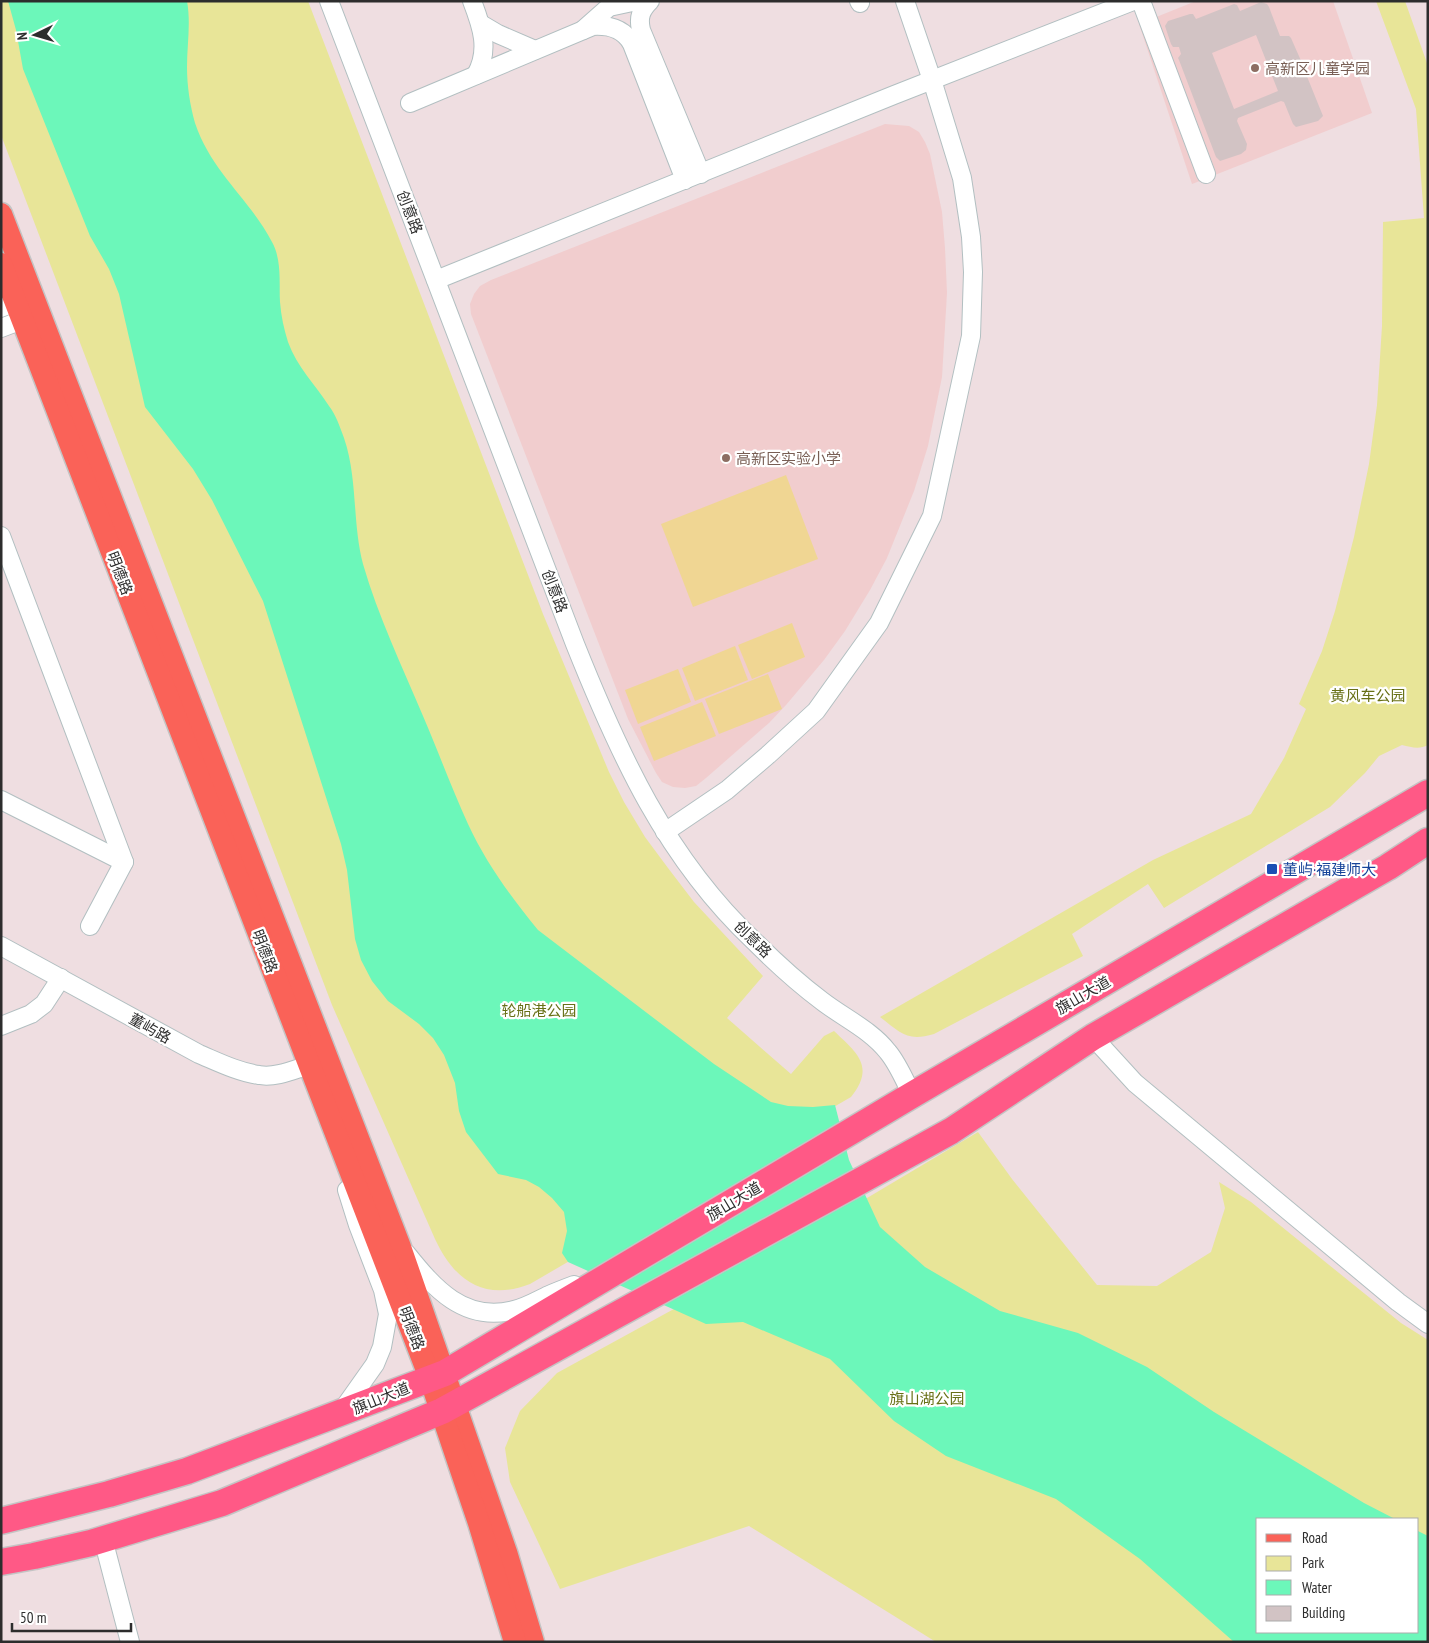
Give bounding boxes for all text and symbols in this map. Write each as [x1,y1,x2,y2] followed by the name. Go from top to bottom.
[10,10,60,60] north arrow
[13,32,31,41] text: N
[1265,59,1370,78] place label: 高新区儿童学园
[1249,62,1261,74] marker: 高新区儿童学园
[393,188,427,236] street label: 创意路
[736,449,841,468] place label: 高新区实验小学
[720,452,732,464] marker: 高新区实验小学
[103,549,137,597] street label: 明德路
[538,567,572,615] street label: 创意路
[1330,686,1406,705] park label: 黄风车公园
[1283,860,1376,879] place label: 董屿·福建师大
[1265,862,1279,876] marker: 董屿·福建师大
[730,917,776,961] street label: 创意路
[248,927,282,975] street label: 明德路
[1052,972,1114,1018] street label: 旗山大道
[501,1001,577,1020] park label: 轮船港公园
[126,1009,174,1047] street label: 董屿路
[703,1177,765,1225] street label: 旗山大道
[395,1304,429,1352] street label: 明德路
[350,1378,412,1418] street label: 旗山大道
[889,1389,965,1408] park label: 旗山湖公园
[1256,1518,1419,1633] legend
[1302,1528,1328,1547] text: Road
[1302,1553,1324,1572] text: Park
[1302,1578,1333,1597] text: Water
[12,1600,131,1632] scale bar
[1302,1603,1345,1622] text: Building
[20,1608,46,1627] text: 50 m

